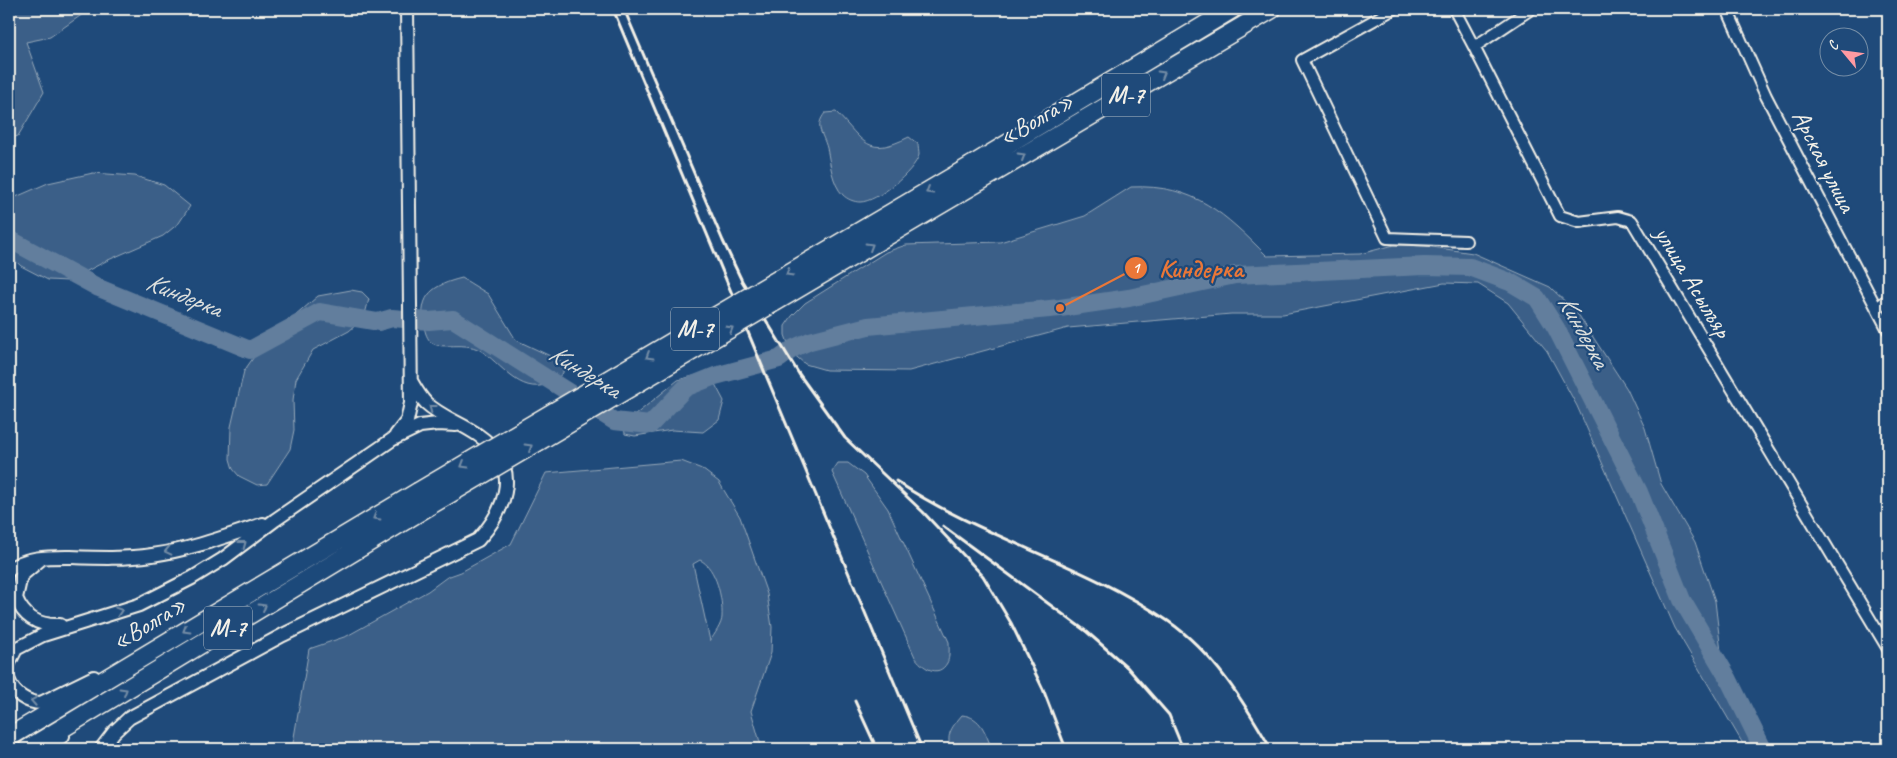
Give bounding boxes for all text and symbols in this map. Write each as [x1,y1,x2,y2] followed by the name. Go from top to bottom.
[1820,28,1870,78] north arrow
[1824,37,1843,53] text: С
[1156,70,1165,80] one-way arrow
[1102,74,1150,116] road number: М-7
[993,85,1079,153] street label: «Волга»
[1785,104,1864,219] street label: Арская улица
[1016,153,1025,163] one-way arrow
[925,184,934,194] one-way arrow
[1646,219,1740,345] street label: улица Асылъяр
[864,242,873,252] one-way arrow
[1124,247,1253,288] callout: Киндерка
[1159,252,1246,285] text: Киндерка
[1133,259,1142,278] text: 1
[141,265,230,326] water label: Киндерка
[785,267,794,277] one-way arrow
[1551,289,1619,376] water label: Киндерка
[671,308,719,350] road number: М-7
[724,325,733,335] one-way arrow
[543,336,630,408] water label: Киндерка
[645,349,654,359] one-way arrow
[429,405,438,413] one-way arrow
[524,443,533,453] one-way arrow
[460,459,469,469] one-way arrow
[373,511,382,521] one-way arrow
[237,542,246,550] one-way arrow
[163,545,172,556] one-way arrow
[106,588,192,658] street label: «Волга»
[258,603,267,613] one-way arrow
[204,606,252,650] road number: М-7
[115,607,123,617] one-way arrow
[182,624,191,634] one-way arrow
[119,687,128,697] one-way arrow
[30,696,38,707] one-way arrow

